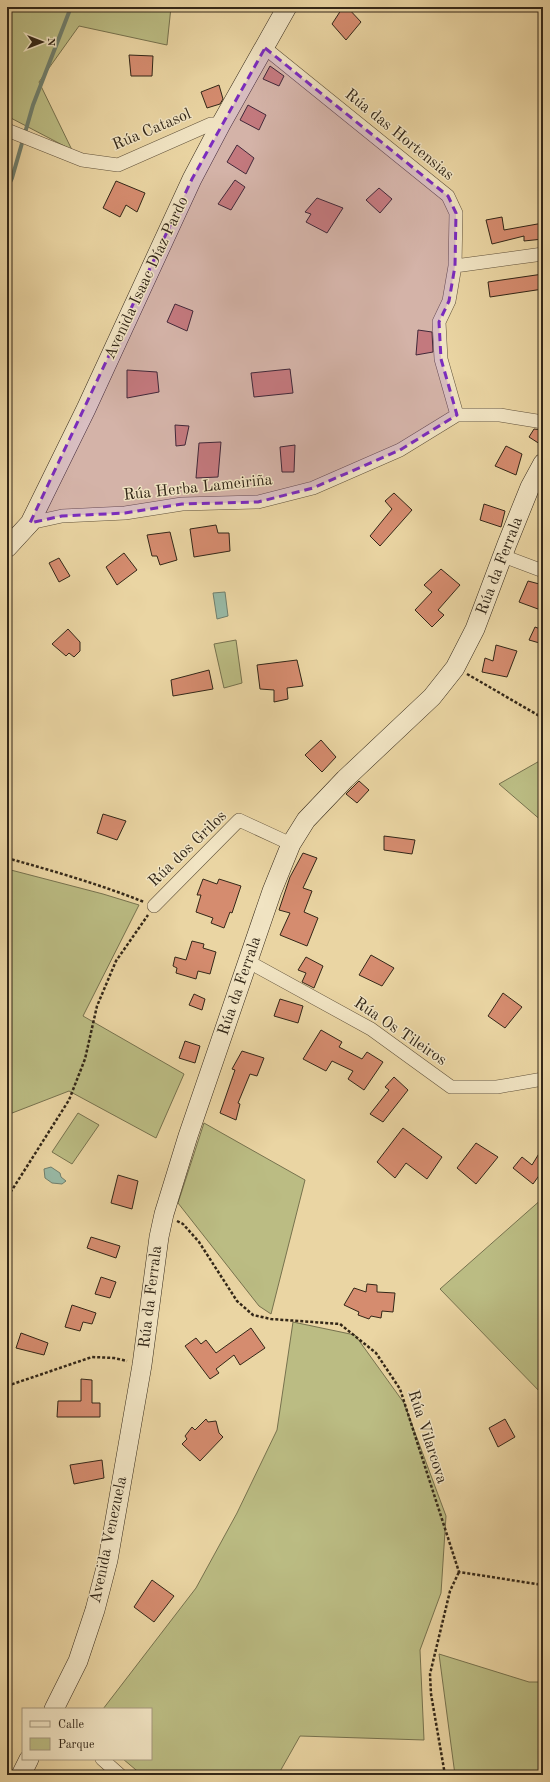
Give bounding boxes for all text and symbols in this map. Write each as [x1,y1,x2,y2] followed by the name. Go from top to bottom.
[22,22,62,62] north arrow
[45,38,56,47] text: N
[342,86,456,184] street label: Rúa das Hortensias
[110,106,194,154] street label: Rúa Catasol
[102,194,192,362] street label: Avenida Isaac Díaz Pardo
[123,472,273,504] street label: Rúa Herba Lameiriña
[474,515,526,617] street label: Rúa da Ferrala
[146,808,230,890] street label: Rúa dos Grilos
[216,934,264,1037] street label: Rúa da Ferrala
[351,995,449,1069] street label: Rúa Os Tileiros
[137,1245,165,1349] street label: Rúa da Ferrala
[404,1388,450,1486] street label: Rúa Vilarcova
[88,1475,130,1605] street label: Avenida Venezuela
[22,1708,152,1760] legend
[58,1719,84,1731] text: Calle
[58,1739,95,1751] text: Parque

